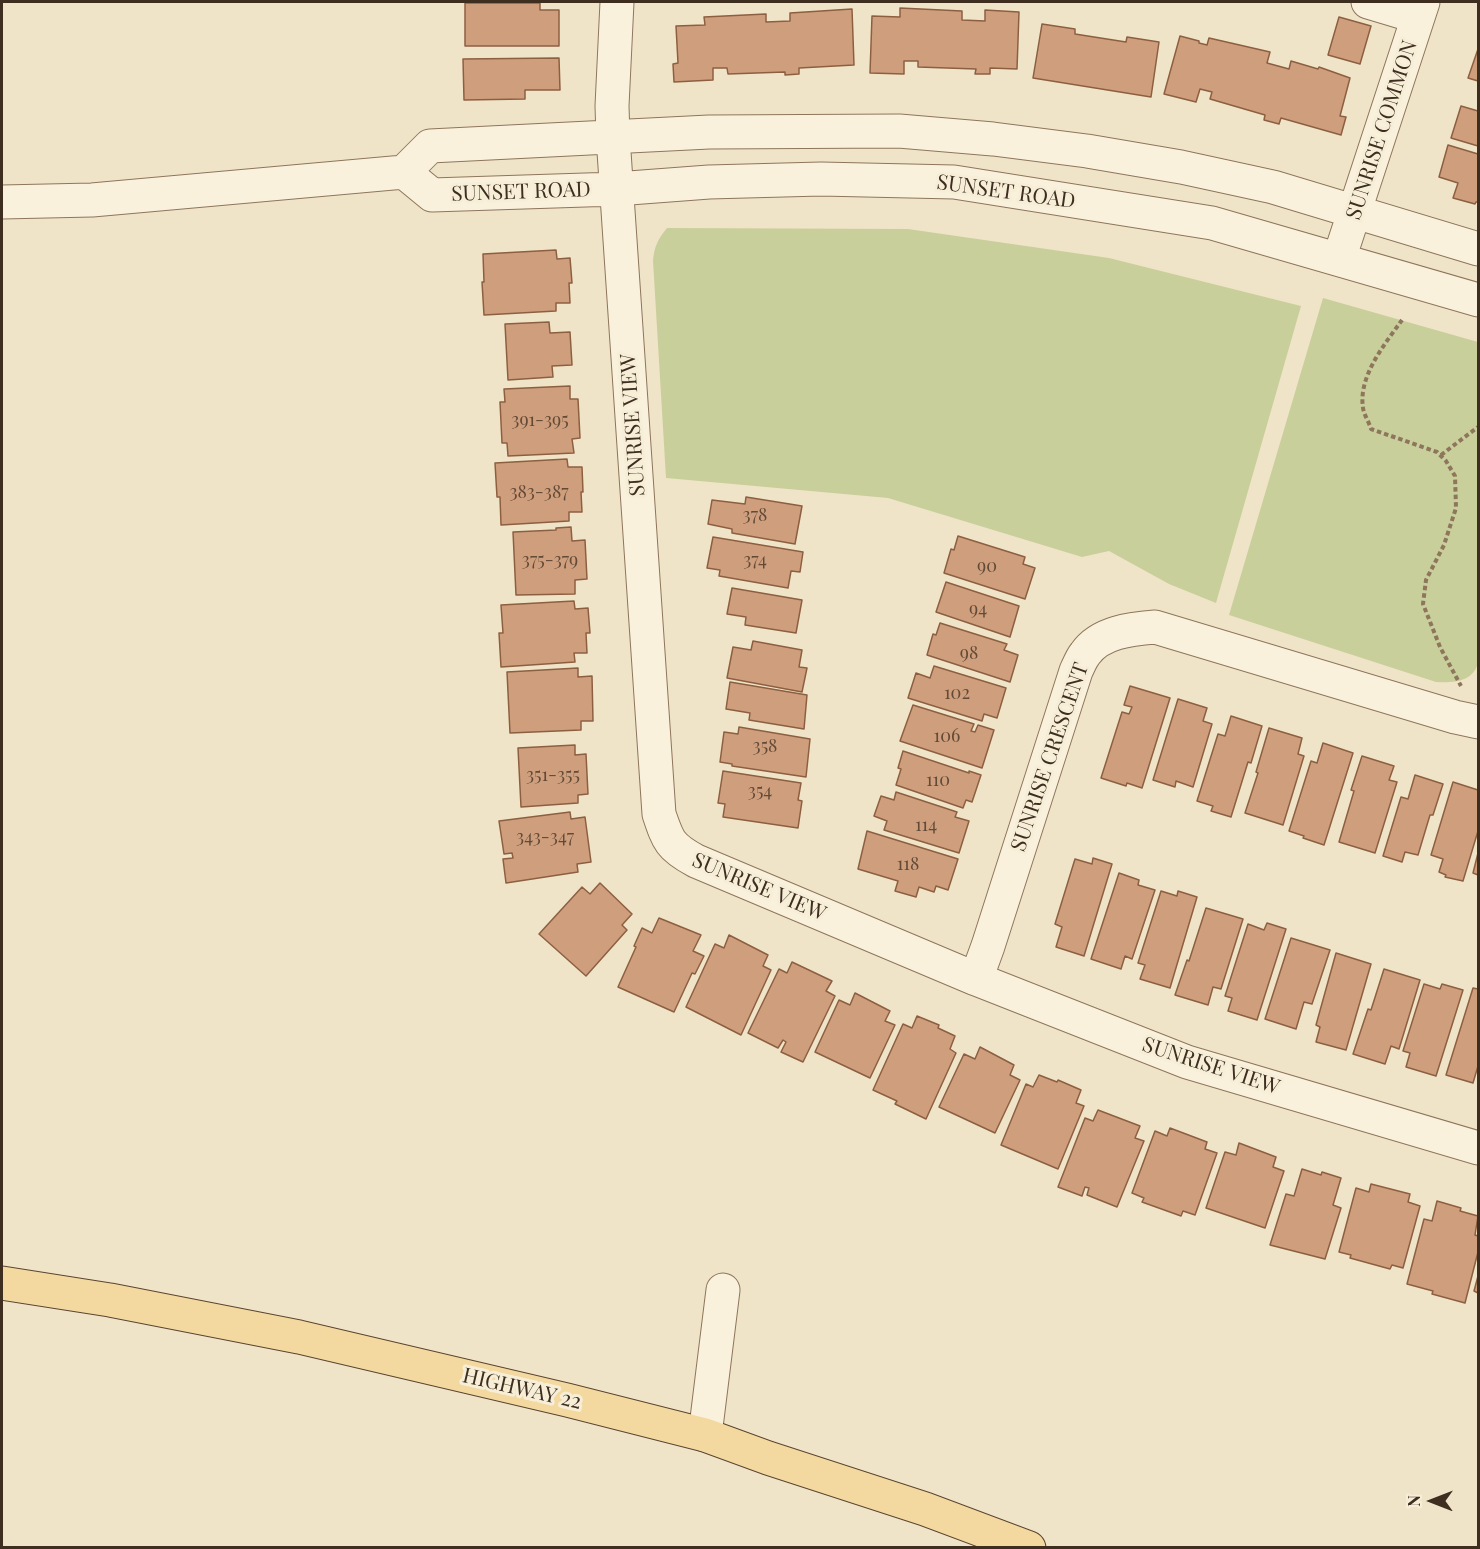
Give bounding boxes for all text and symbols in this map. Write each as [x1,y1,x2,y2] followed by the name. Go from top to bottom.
[1341,37,1423,223] street label: SUNRISE COMMON
[935,170,1077,214] street label: SUNSET ROAD
[451,177,591,207] street label: SUNSET ROAD
[615,353,651,497] street label: SUNRISE VIEW
[511,409,569,431] house number: 391-395
[509,481,569,503] house number: 383-387
[743,504,767,526] house number: 378
[522,549,578,571] house number: 375-379
[743,549,767,571] house number: 374
[977,555,997,577] house number: 90
[969,598,987,620] house number: 94
[960,642,978,664] house number: 98
[1006,659,1094,855] street label: SUNRISE CRESCENT
[944,682,970,704] house number: 102
[934,725,960,747] house number: 106
[753,735,777,757] house number: 358
[526,764,580,786] house number: 351-355
[926,769,950,791] house number: 110
[748,780,772,802] house number: 354
[915,814,937,836] house number: 114
[516,826,574,848] house number: 343-347
[688,848,830,926] street label: SUNRISE VIEW
[897,853,919,875] house number: 118
[1139,1032,1283,1100] street label: SUNRISE VIEW
[460,1363,584,1415] street label: HIGHWAY 22
[1402,1471,1462,1531] north arrow
[1403,1495,1424,1507] text: N

